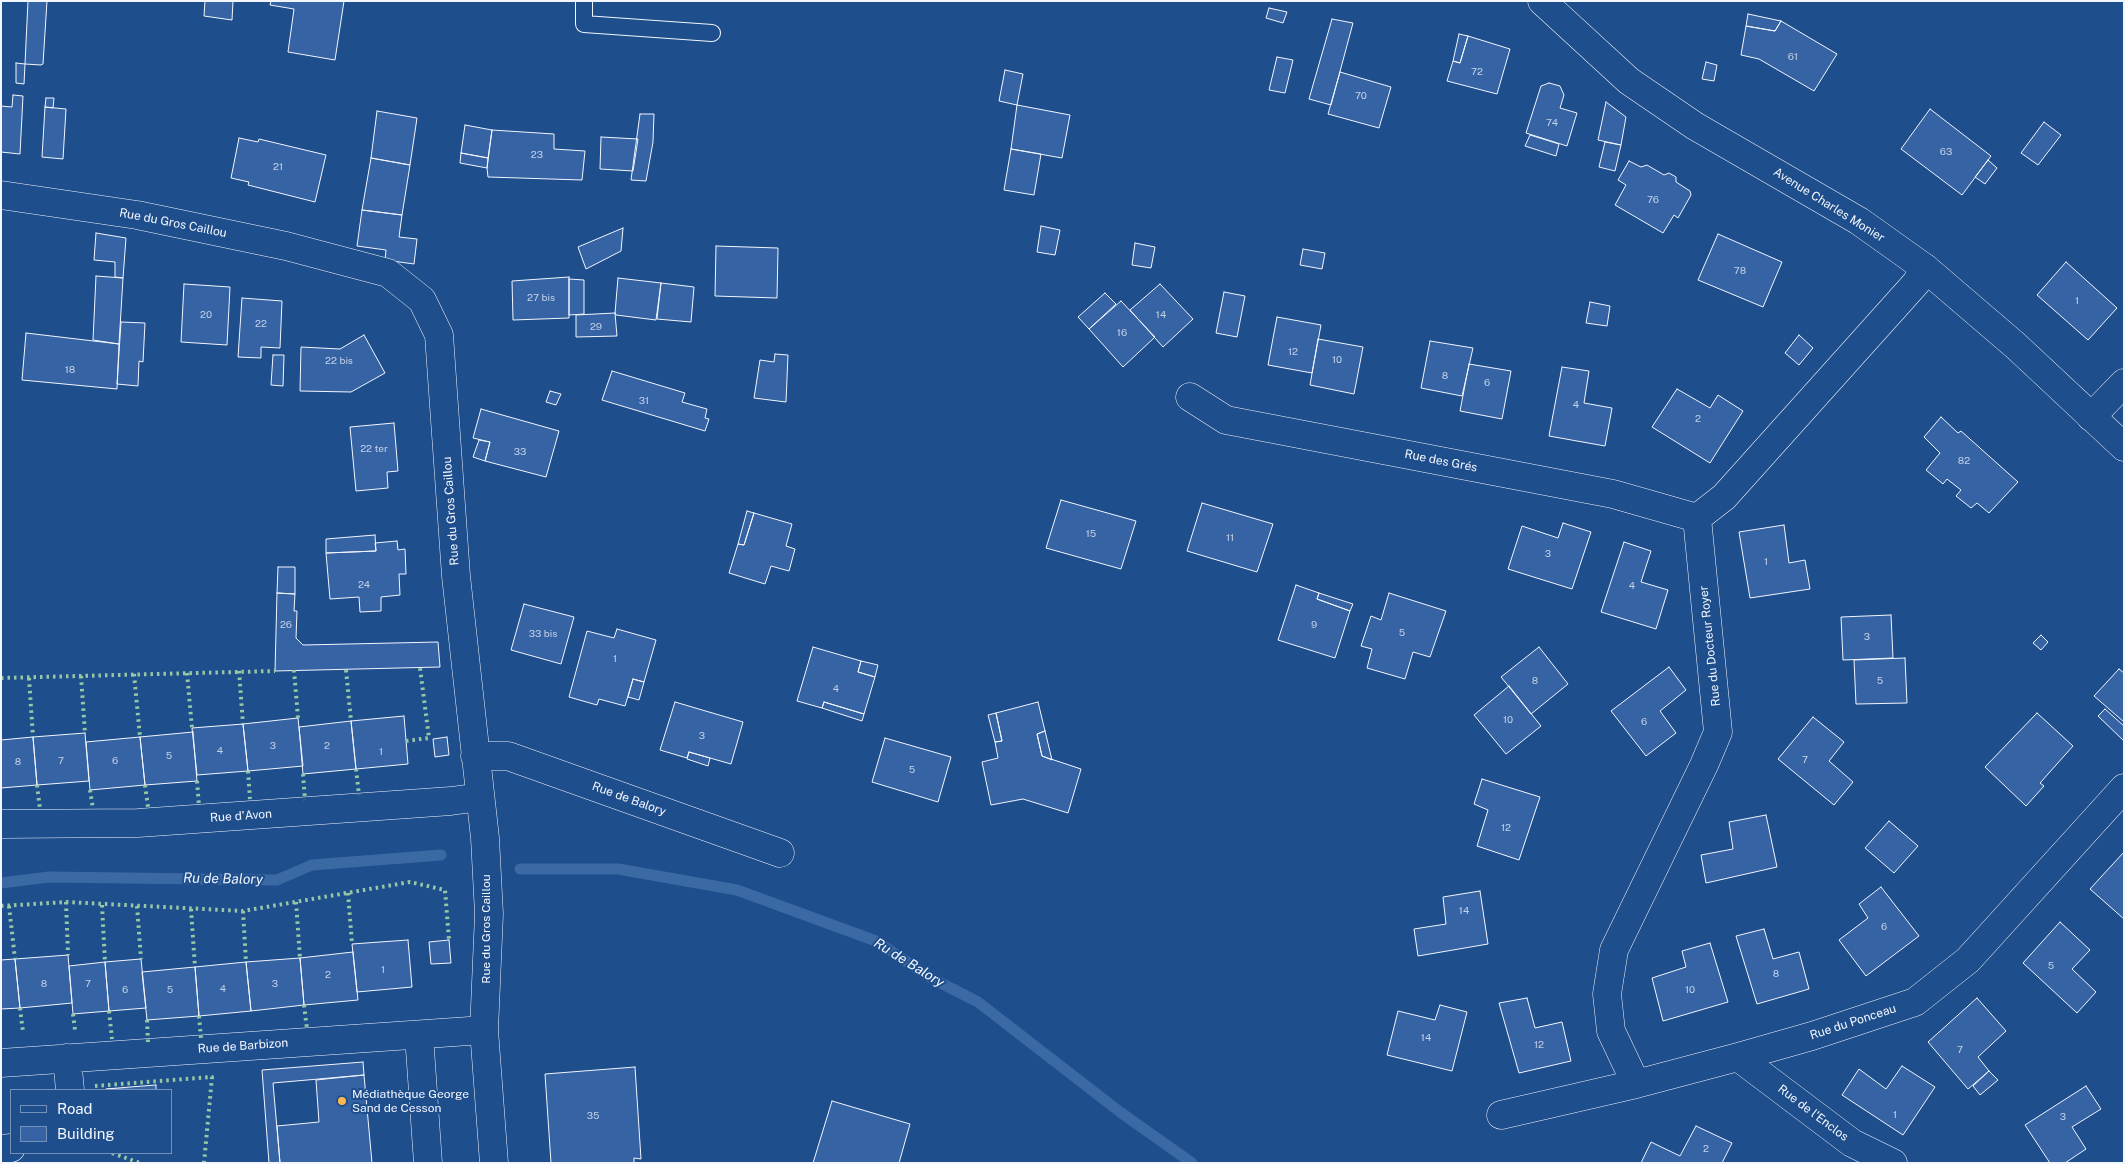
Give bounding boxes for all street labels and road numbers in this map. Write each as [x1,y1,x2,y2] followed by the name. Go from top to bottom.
[1771,165,1887,245] street label: Avenue Charles Monier
[118,206,228,240] street label: Rue du Gros Caillou
[1403,447,1479,475] street label: Rue des Grés
[440,456,462,566] street label: Rue du Gros Caillou
[1696,585,1724,707] street label: Rue du Docteur Royer
[590,779,668,819] street label: Rue de Balory
[209,807,273,825] street label: Rue d'Avon
[479,874,493,984] street label: Rue du Gros Caillou
[1808,1001,1898,1043] street label: Rue du Ponceau
[197,1036,289,1056] street label: Rue de Barbizon
[1775,1082,1851,1144] street label: Rue de l'Enclos

